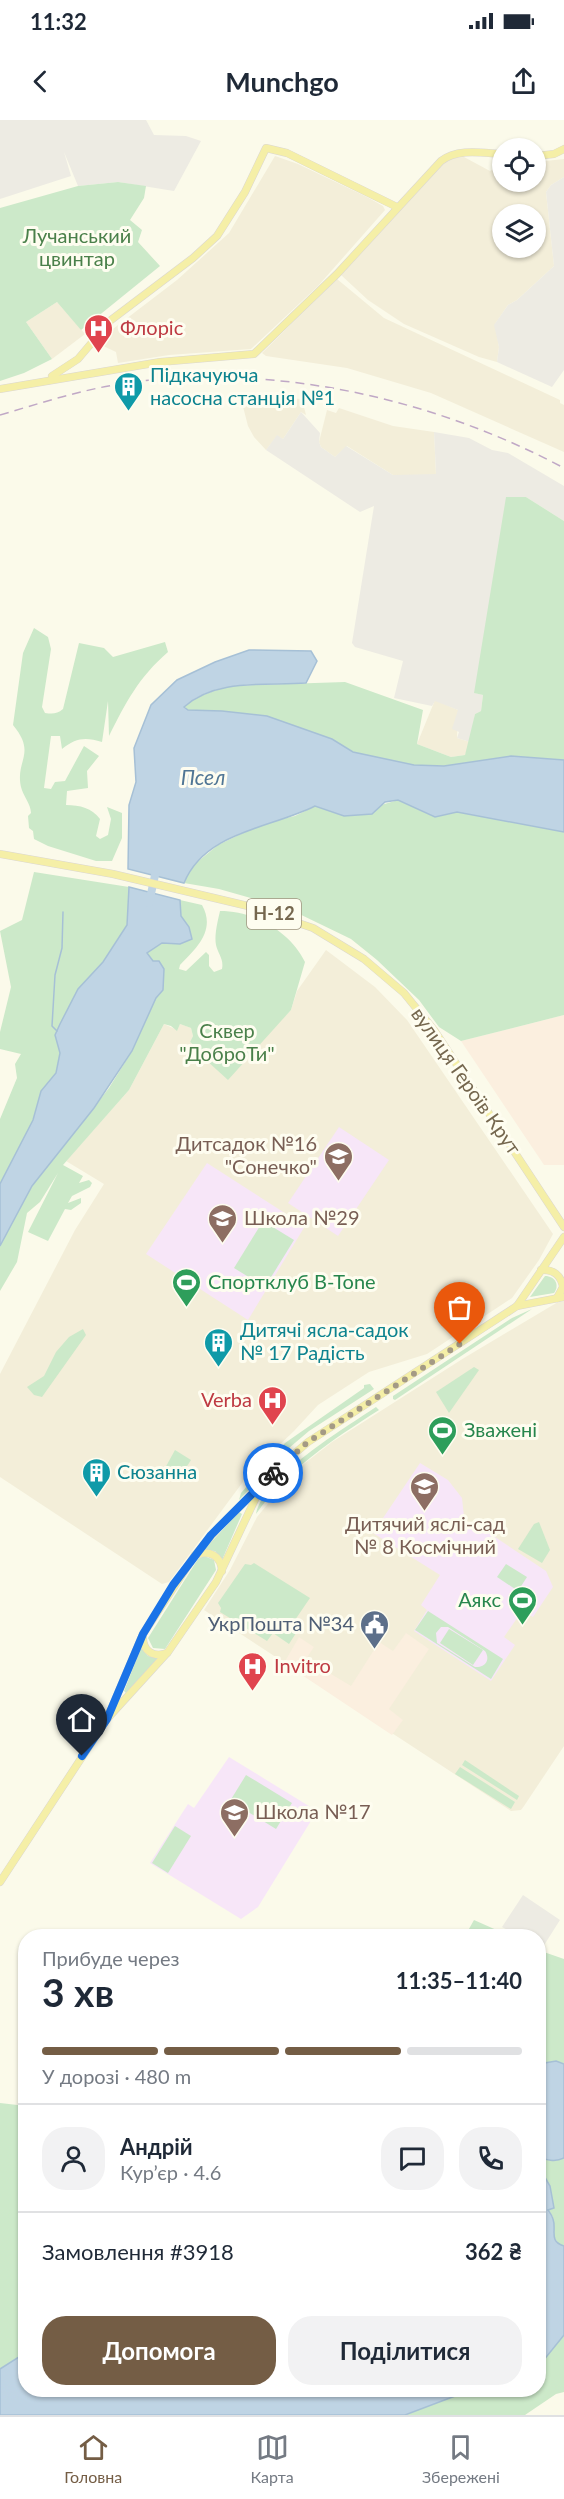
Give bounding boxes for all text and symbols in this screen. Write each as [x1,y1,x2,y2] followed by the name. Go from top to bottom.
[30,8,87,35] text: 11:32
[24,65,57,98] icon: back
[225,65,339,98] text: Munchgo
[507,65,540,98] icon: share
[492,138,546,258] map controls
[492,138,546,192] button: locate
[492,204,546,258] button: layers
[22,223,131,270] park label: Лучанський цвинтар
[83,312,115,354] hospital icon: Флоріс
[120,315,184,339] place label: Флоріс
[150,362,335,409] place label: Підкачуюча насосна станція №1
[113,370,145,412] building icon: Підкачуюча насосна станція №1
[181,764,225,789] water label: Псел
[247,899,301,929] road number: Н-12
[407,1002,527,1159] street label: вулиця Героїв Крут
[179,1018,275,1065] park label: Сквер "ДоброТи"
[175,1131,317,1178] place label: Дитсадок №16 "Сонечко"
[322,1140,354,1182] school or university icon: Дитсадок №16 "Сонечко"
[207,1202,239,1244] school or university icon: Школа №29
[244,1205,359,1229] place label: Школа №29
[171,1266,203,1308] sports icon: Спортклуб B-Tone
[208,1269,376,1293] place label: Спортклуб B-Tone
[434,1282,485,1344] pin
[443,1291,476,1324] icon: bag
[240,1317,409,1364] place label: Дитячі ясла-садок № 17 Радість
[203,1326,235,1368] building icon: Дитячі ясла-садок № 17 Радість
[257,1384,289,1426] hospital icon: Verba
[201,1387,252,1411] place label: Verba
[427,1414,459,1456] sports icon: Зважені
[464,1417,537,1441] place label: Зважені
[243,1443,303,1503] courier
[80,1456,112,1498] building icon: Сюзанна
[257,1457,290,1490] icon: bike
[117,1459,197,1483] place label: Сюзанна
[409,1470,441,1512] school or university icon: Дитячий яслі-сад № 8 Космічний
[345,1511,505,1558] place label: Дитячий яслі-сад № 8 Космічний
[506,1584,538,1626] sports icon: Аякс
[458,1587,501,1611] place label: Аякс
[359,1608,391,1650] public building icon: УкрПошта №34
[208,1611,354,1635] place label: УкрПошта №34
[237,1650,269,1692] hospital icon: Invitro
[274,1653,331,1677] place label: Invitro
[56,1694,107,1756] pin
[65,1703,98,1736] icon: home
[218,1796,250,1838] school or university icon: Школа №17
[255,1799,370,1823] place label: Школа №17
[42,1946,179,1970] text: Прибуде через
[396,1967,522,1994] text: 11:35–11:40
[42,1969,114,2015] text: 3 хв
[42,2064,191,2088] text: У дорозі · 480 m
[42,2127,105,2190] button: person
[381,2127,444,2190] button: chat
[459,2127,522,2190] button: phone
[120,2133,193,2160] text: Андрій
[120,2160,221,2184] text: Кур’єр · 4.6
[42,2238,234,2265] text: Замовлення #3918
[465,2238,522,2265] text: 362 ₴
[42,2316,276,2385] button: Допомога
[288,2316,522,2385] button: Поділитися
[64,2431,122,2486] tab: Головна
[250,2431,294,2486] tab: Карта
[422,2431,500,2486] tab: Збережені

